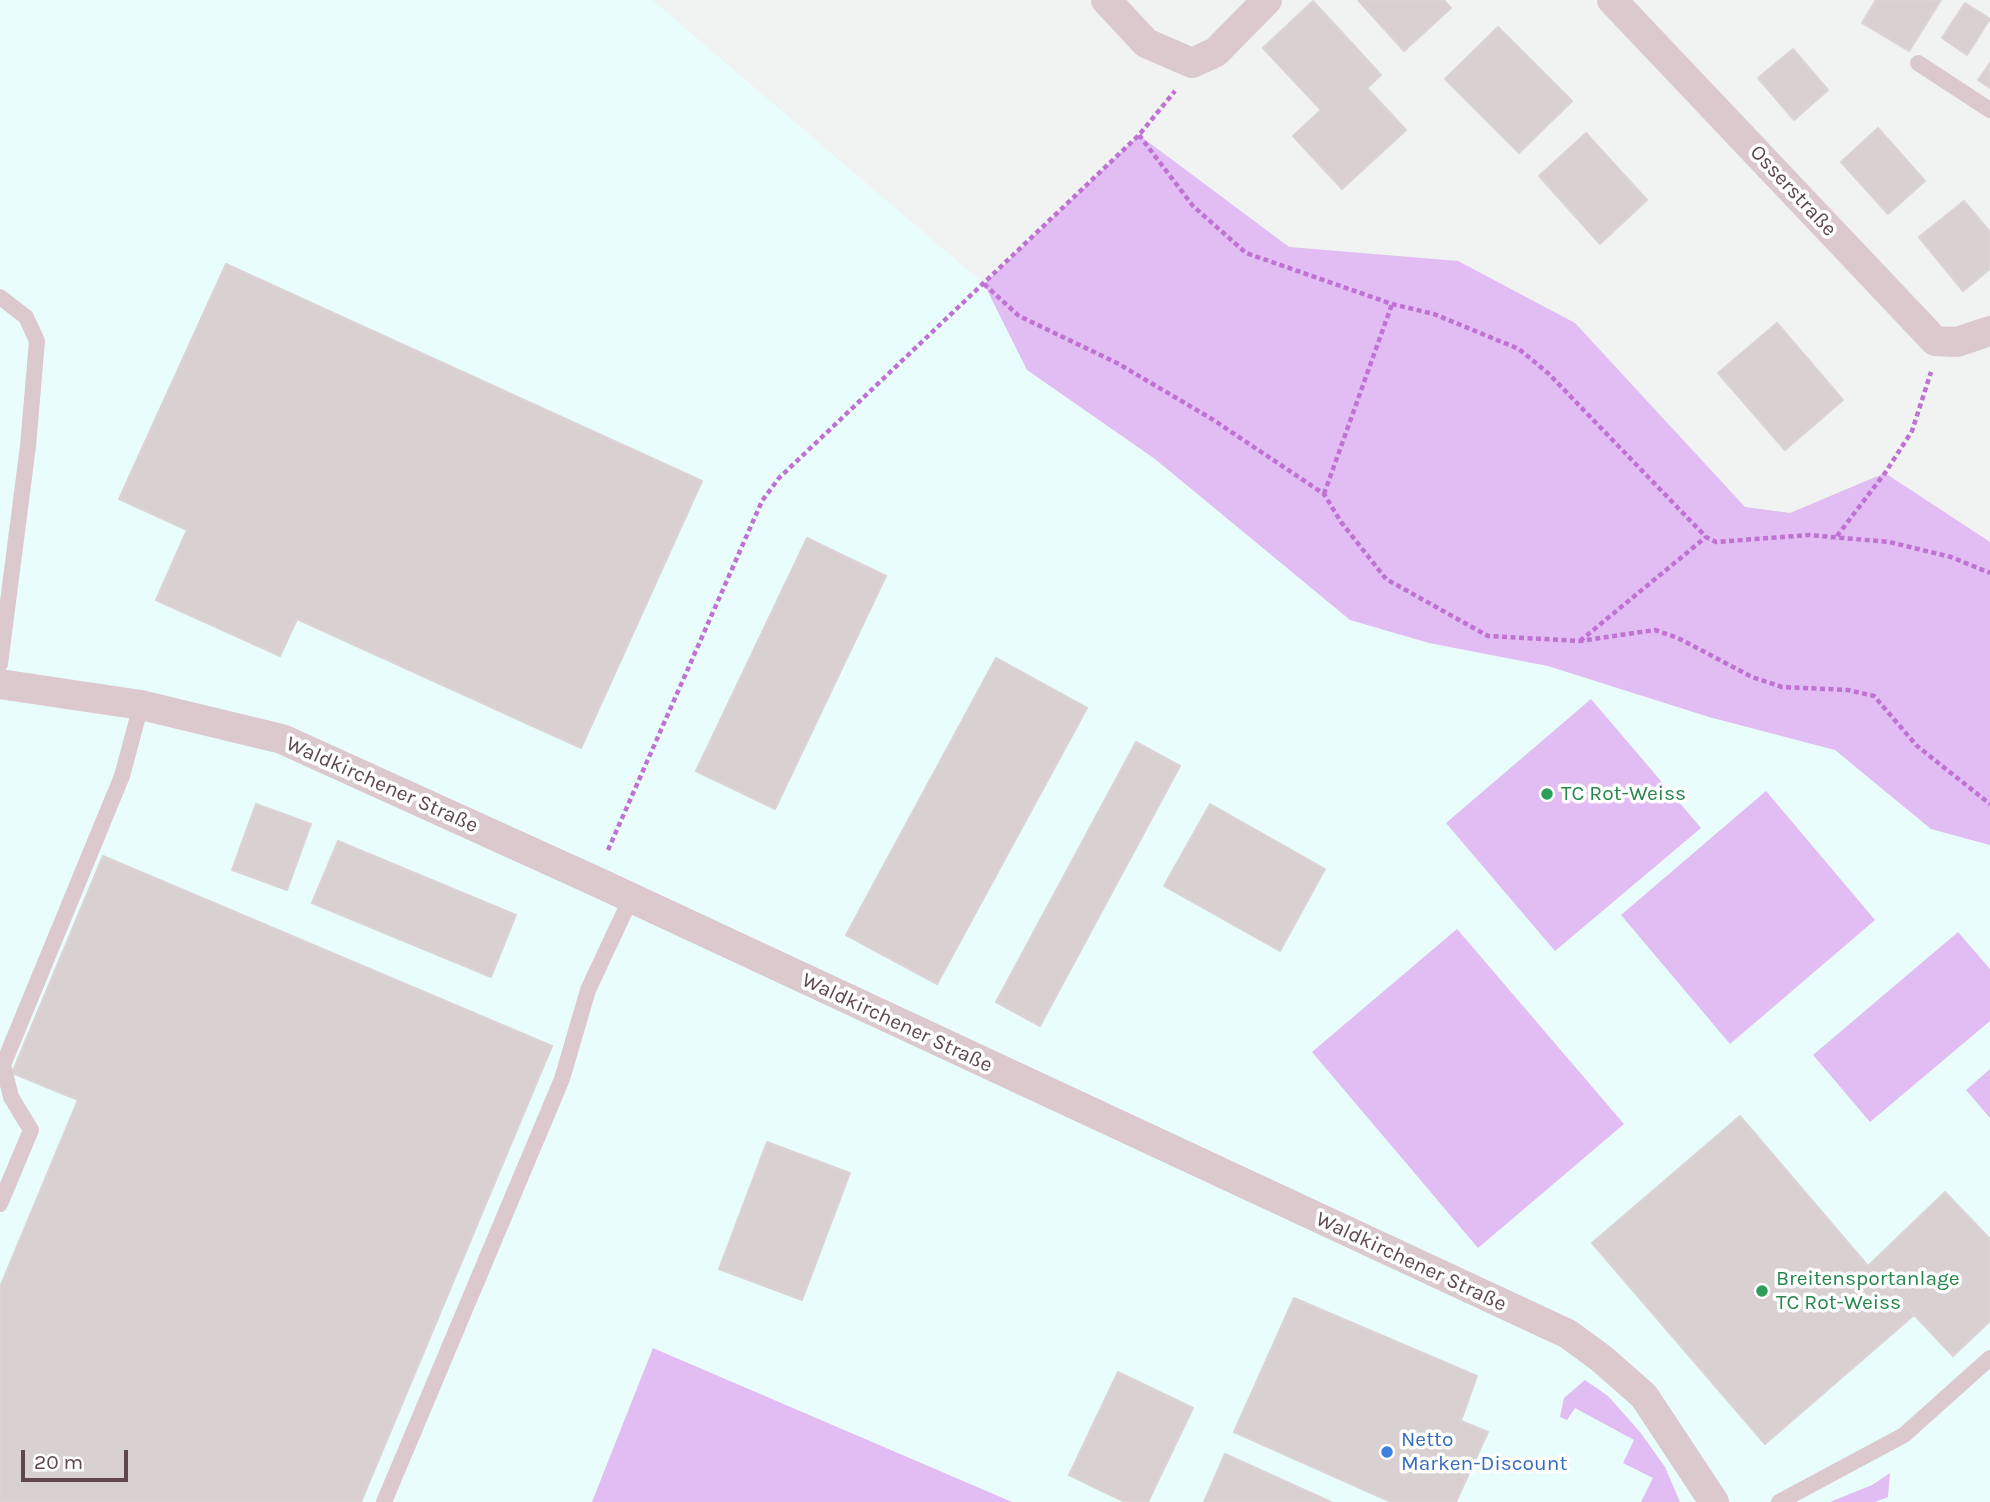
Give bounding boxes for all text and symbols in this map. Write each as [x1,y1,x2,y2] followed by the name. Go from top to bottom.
[1744,140,1842,242] street label: Osserstraße
[282,731,482,839] street label: Waldkirchener Straße
[1561,781,1686,807] place label: TC Rot-Weiss
[1539,786,1555,802] marker: TC Rot-Weiss
[798,968,996,1078] street label: Waldkirchener Straße
[1312,1207,1510,1317] street label: Waldkirchener Straße
[1776,1266,1960,1316] place label: Breitensportanlage TC Rot-Weiss
[1754,1283,1770,1299] marker: Breitensportanlage TC Rot-Weiss
[1401,1427,1567,1477] place label: Netto Marken-Discount
[24,1436,131,1480] scale bar
[1379,1444,1395,1460] marker: Netto Marken-Discount
[34,1450,83,1474] text: 20 m

